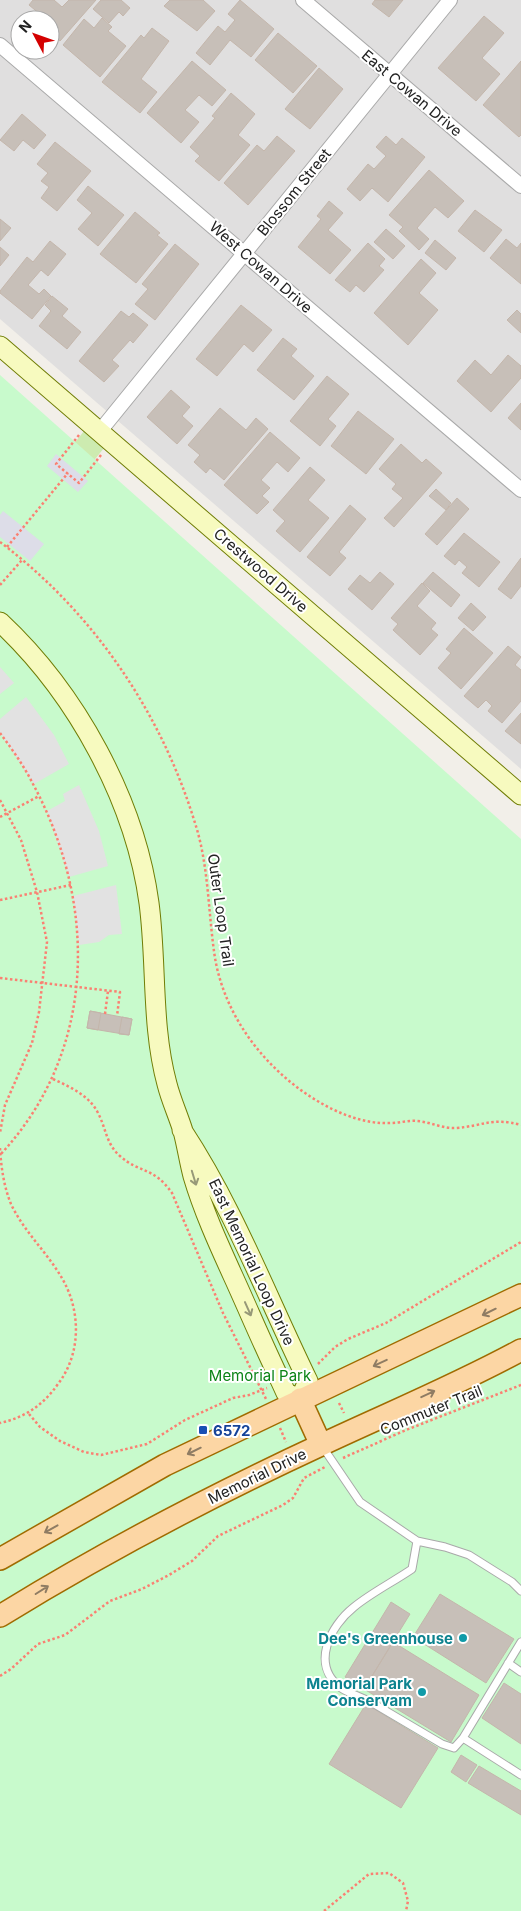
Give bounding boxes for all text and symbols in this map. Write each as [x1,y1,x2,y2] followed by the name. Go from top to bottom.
[10,10,60,60] north arrow
[15,17,35,36] text: N
[358,45,466,141] street label: East Cowan Drive
[253,144,335,240] street label: Blossom Street
[206,217,316,317] street label: West Cowan Drive
[210,524,312,616] street label: Crestwood Drive
[204,852,238,968] street label: Outer Loop Trail
[189,1169,199,1185] one-way arrow
[205,1176,299,1348] street label: East Memorial Loop Drive
[244,1301,253,1316] one-way arrow
[481,1307,496,1317] one-way arrow
[373,1358,388,1368] one-way arrow
[209,1366,312,1385] park label: Memorial Park
[377,1381,485,1439] street label: Commuter Trail
[420,1389,435,1399] one-way arrow
[213,1421,251,1440] place label: 6572
[197,1424,209,1436] marker: 6572
[205,1444,309,1508] street label: Memorial Drive
[186,1446,201,1456] one-way arrow
[44,1524,58,1534] one-way arrow
[34,1585,48,1595] one-way arrow
[318,1629,453,1648] place label: Dee's Greenhouse
[457,1632,469,1644] marker: Dee's Greenhouse
[306,1674,412,1710] place label: Memorial Park Conservam
[416,1686,428,1698] marker: Memorial Park Conservam

